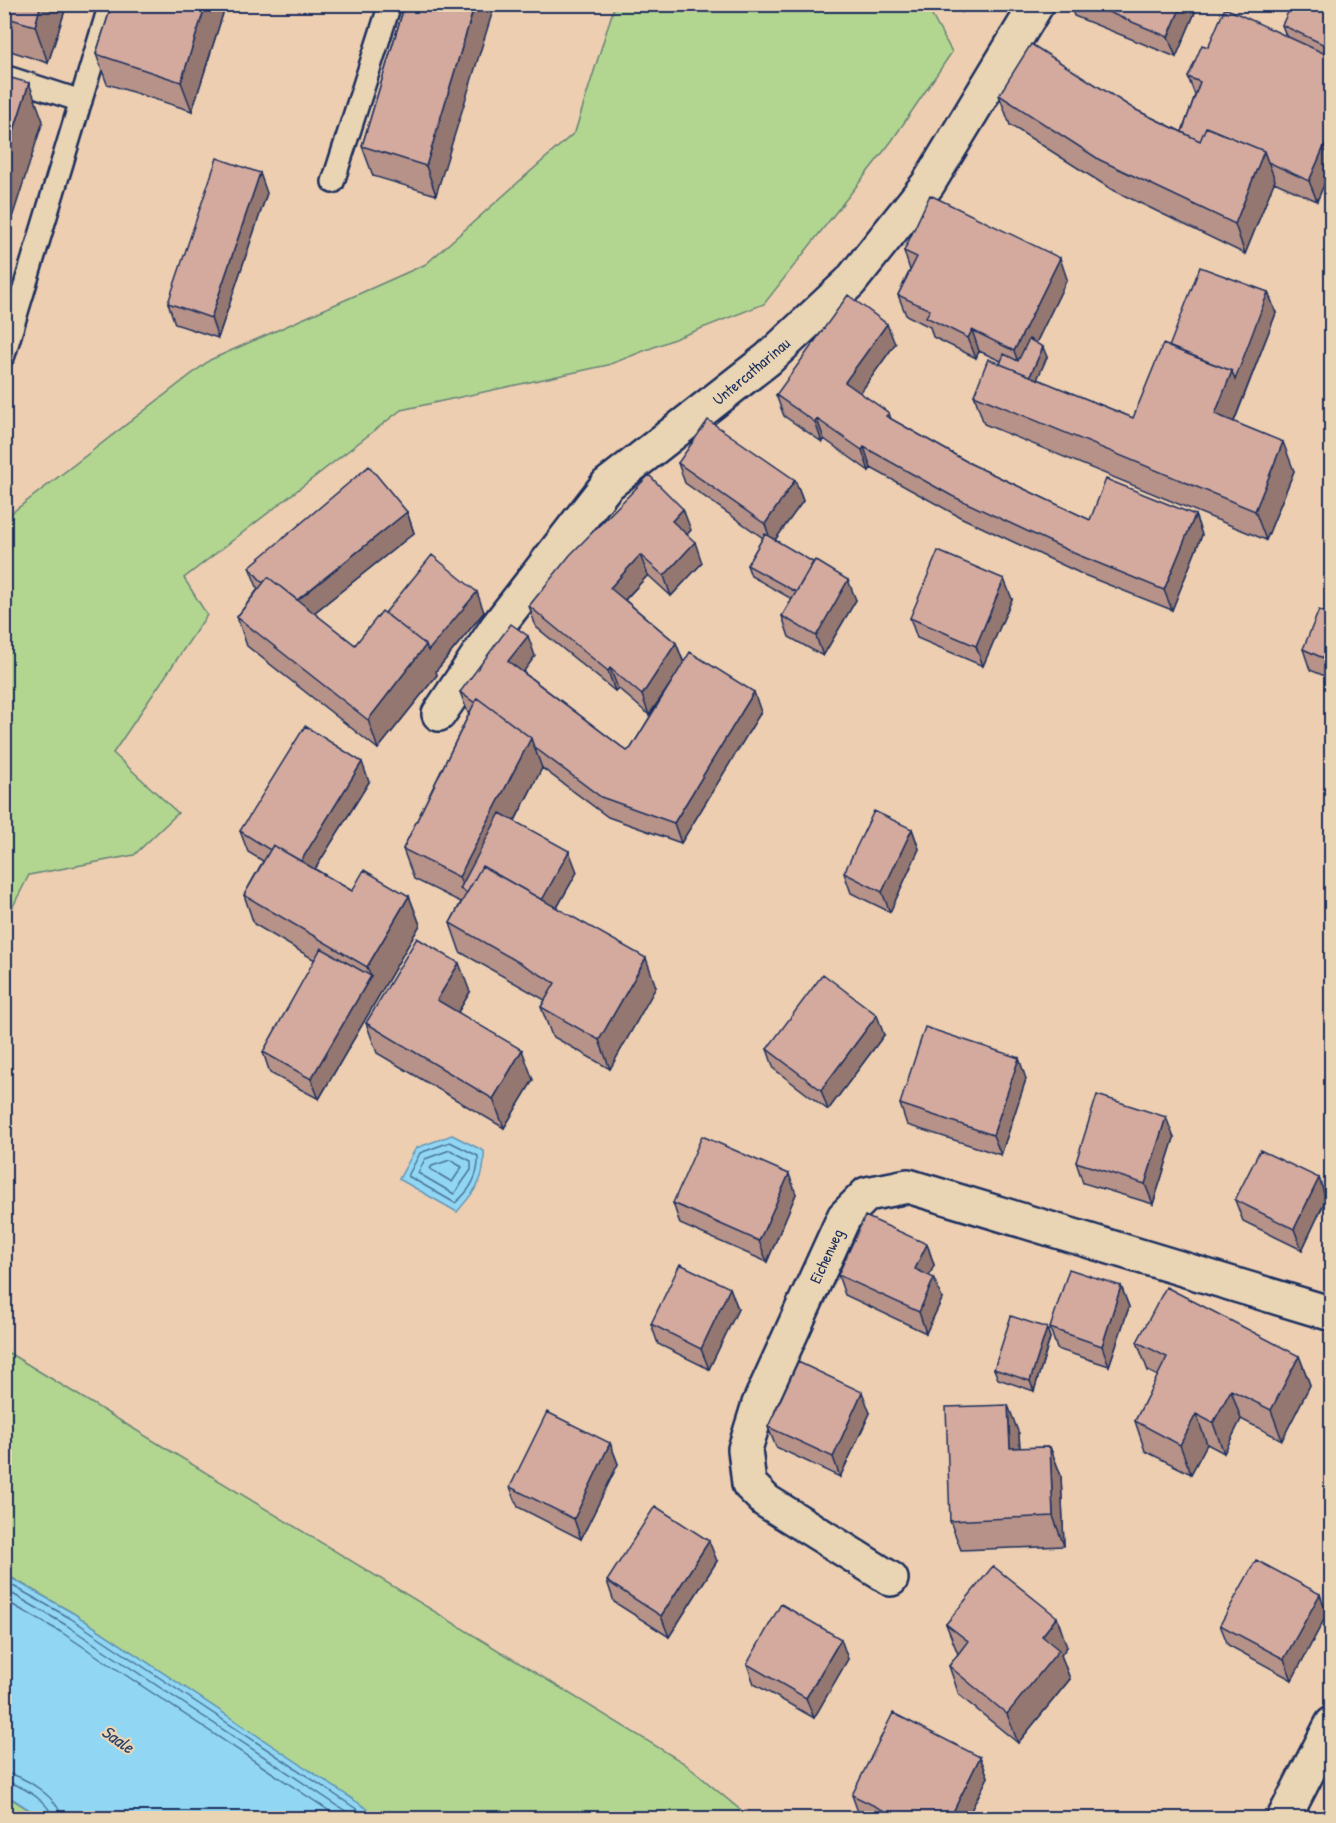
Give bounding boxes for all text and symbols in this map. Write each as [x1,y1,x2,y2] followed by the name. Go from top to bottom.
[708,332,795,410] street label: Untercatharinau
[804,1225,848,1287] street label: Eichenweg
[97,1719,140,1760] water label: Saale

